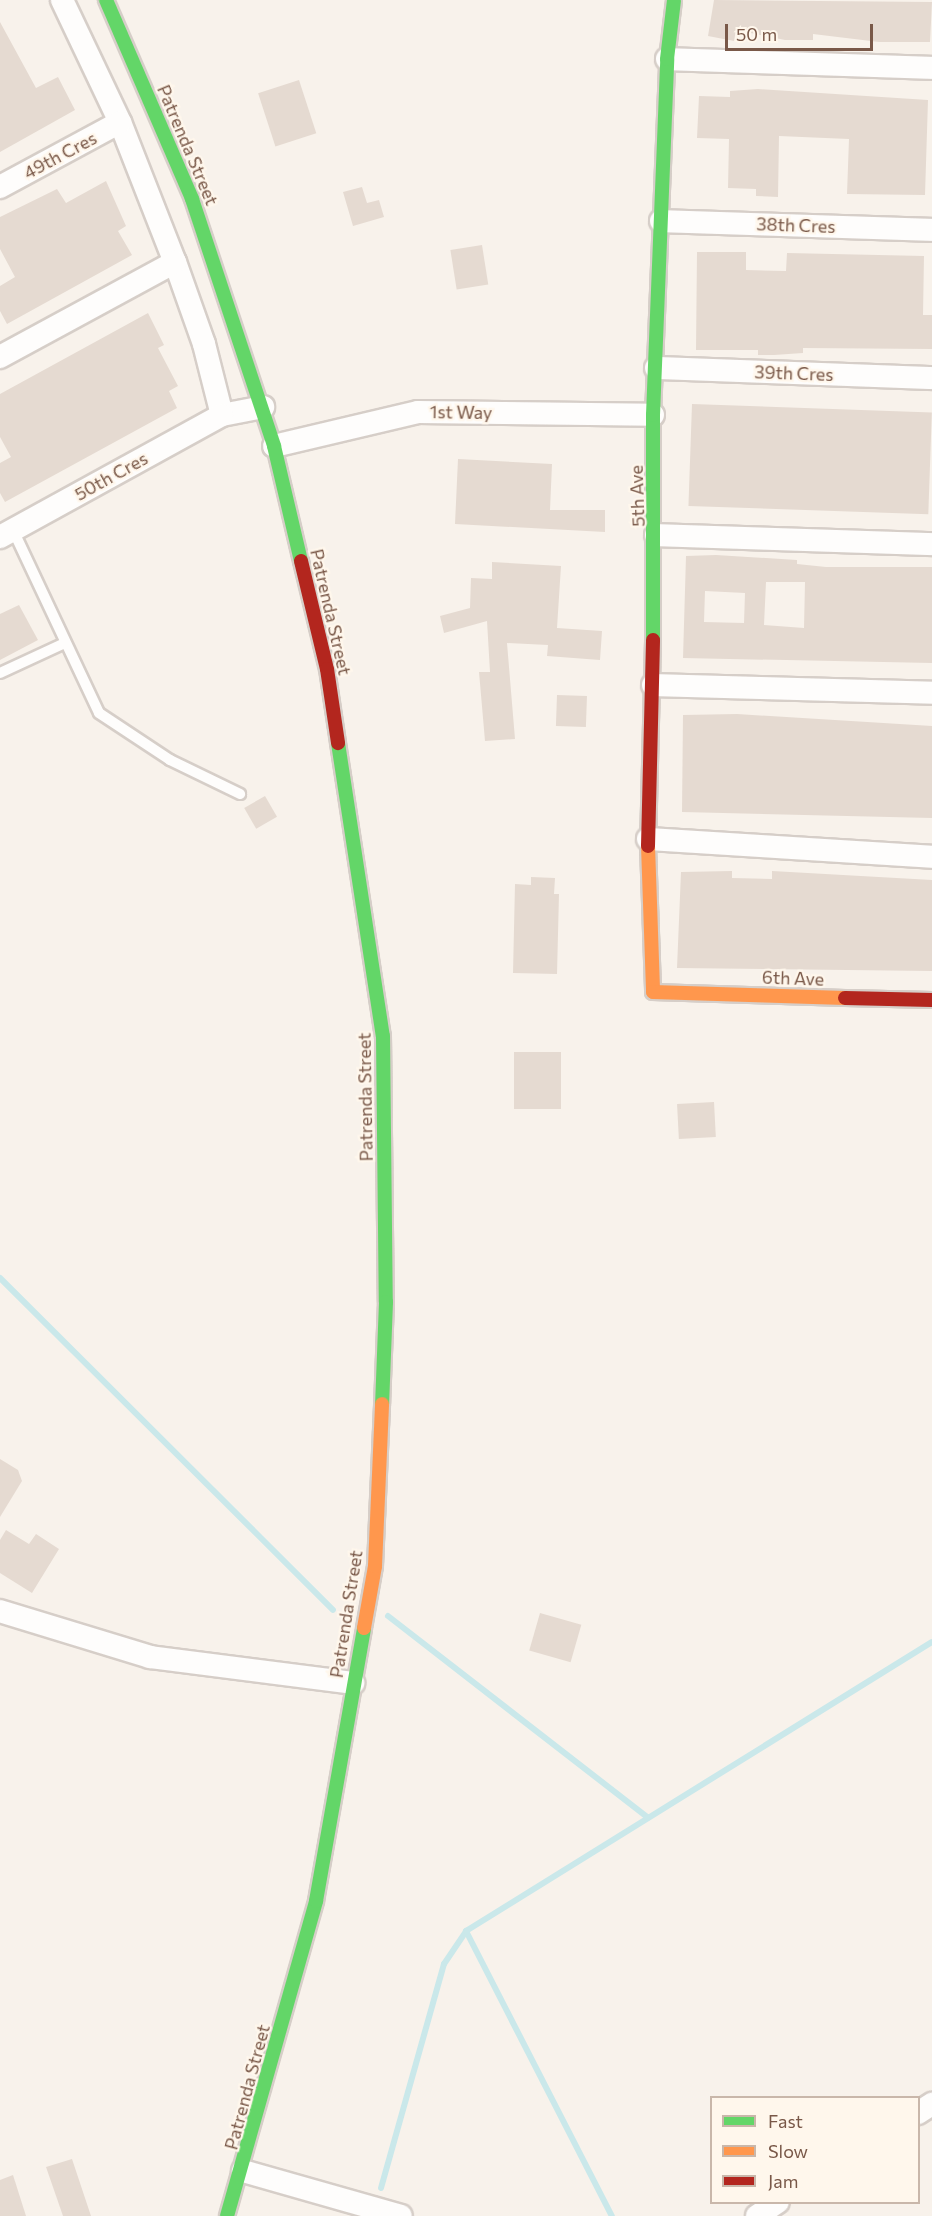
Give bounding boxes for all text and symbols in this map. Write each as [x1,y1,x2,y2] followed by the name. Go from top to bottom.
[728,12,876,50] scale bar
[736,23,777,45] text: 50 m
[153,81,223,209] street label: Patrenda Street
[20,127,100,183] street label: 49th Cres
[756,213,836,237] street label: 38th Cres
[754,361,834,385] street label: 39th Cres
[430,401,492,423] street label: 1st Way
[71,447,151,505] street label: 50th Cres
[625,465,649,527] street label: 5th Ave
[306,547,356,677] street label: Patrenda Street
[762,966,824,990] street label: 6th Ave
[353,1032,377,1162] street label: Patrenda Street
[325,1549,367,1679] street label: Patrenda Street
[220,2022,274,2152] street label: Patrenda Street
[710,2096,920,2204] legend
[768,2110,803,2132] text: Fast
[768,2140,808,2162] text: Slow
[768,2170,798,2192] text: Jam

